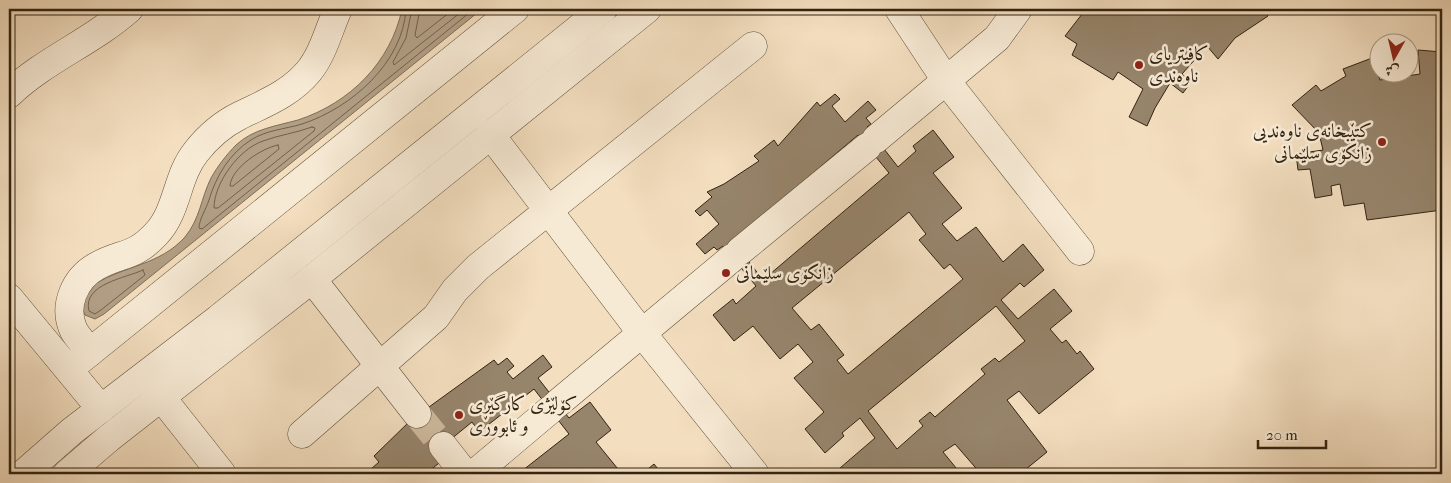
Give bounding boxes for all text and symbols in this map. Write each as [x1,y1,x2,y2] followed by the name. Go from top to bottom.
[1368,32,1418,82] north arrow
[1149,43,1209,87] place label: کافیتریای ناوەندی
[1133,59,1145,71] marker: کافیتریای ناوەندی
[1384,61,1400,80] text: ش
[1253,120,1372,165] place label: کتێبخانەی ناوەندیی زانکۆی سلێمانی
[1376,136,1388,148] marker: کتێبخانەی ناوەندیی زانکۆی سلێمانی
[736,262,834,285] place label: زانکۆی سلێمانی
[720,267,732,279] marker: زانکۆی سلێمانی
[469,393,577,438] place label: كۆلێژی كارگێڕی و ئابووری
[453,409,465,421] marker: كۆلێژی كارگێڕی و ئابووری
[1258,418,1326,450] scale bar
[1266,426,1298,444] text: 20 m

